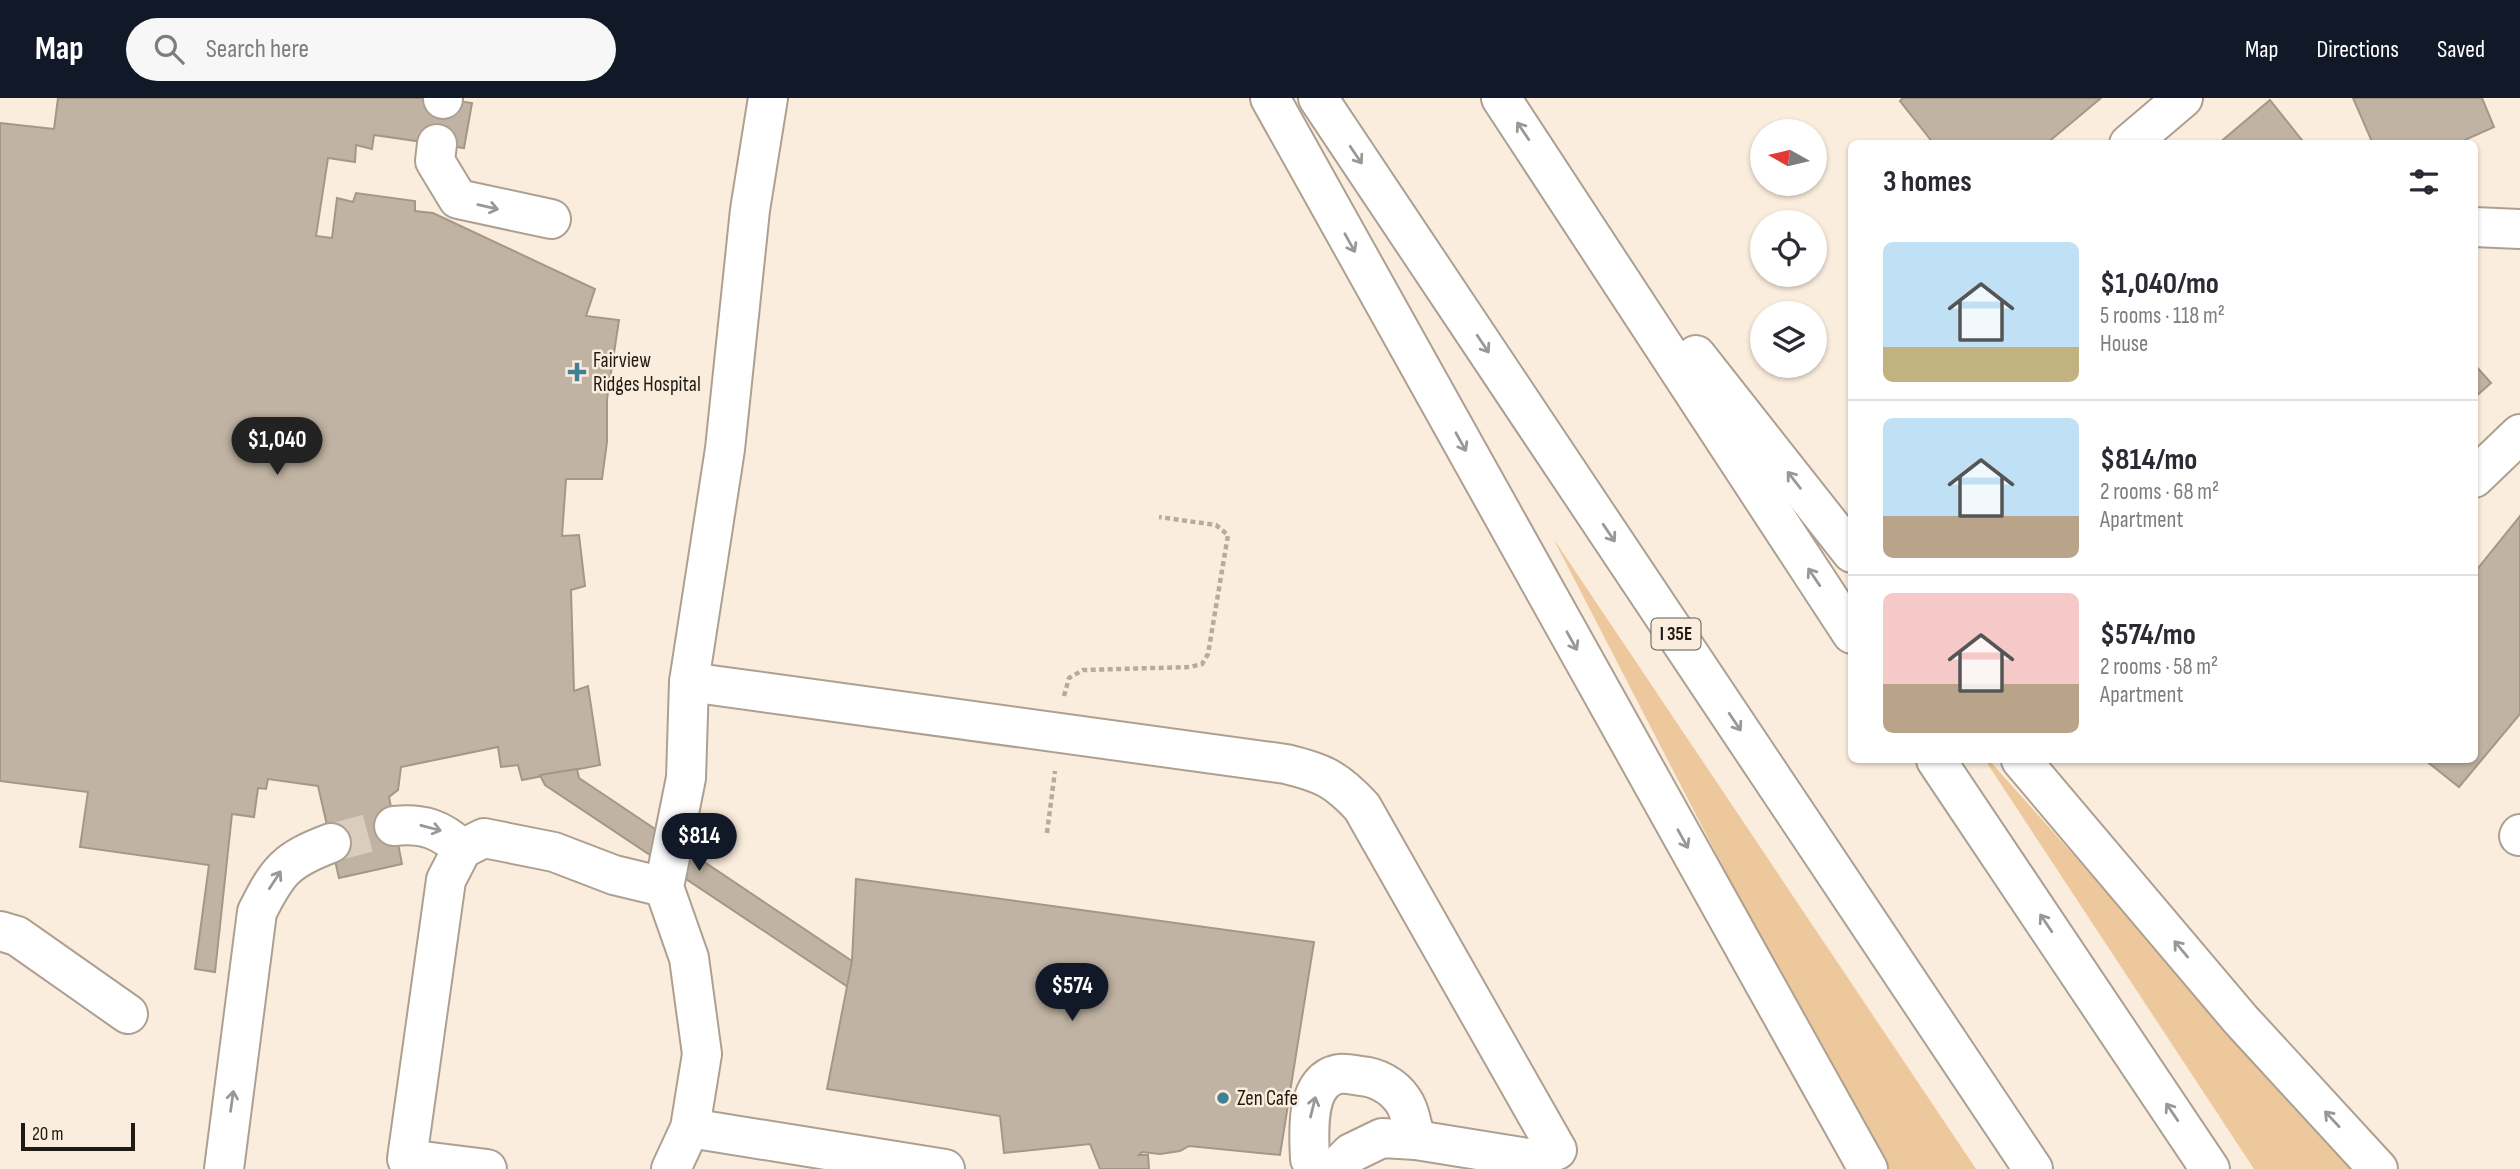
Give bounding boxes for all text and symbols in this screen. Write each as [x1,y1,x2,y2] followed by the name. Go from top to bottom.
[126,18,616,81] search box
[35,29,84,69] text: Map
[150,30,188,68] icon: search
[206,34,309,65] text: Search here
[2245,35,2278,64] text: Map
[2316,35,2399,64] text: Directions
[2437,35,2485,64] text: Saved
[1750,119,1827,196] north arrow
[1750,119,1827,378] map controls
[1516,122,1530,141] one-way arrow
[1349,145,1363,164] one-way arrow
[2405,163,2443,201] icon: filters
[1883,164,1972,200] text: 3 homes
[476,201,499,214] one-way arrow
[1750,210,1827,287] button: locate
[1344,233,1358,253] one-way arrow
[2100,266,2219,302] text: $1,040/mo
[1939,270,2023,354] icon: home
[1750,301,1827,378] button: layers
[2100,302,2225,330] text: 5 rooms · 118 m²
[2100,330,2148,358] text: House
[1475,334,1490,353] one-way arrow
[593,348,701,397] place label: Fairview Ridges Hospital
[567,362,587,382] marker: Fairview Ridges Hospital
[220,418,334,477] pin: $1,040
[247,426,307,454] text: $1,040
[1454,432,1468,452] one-way arrow
[2100,442,2197,478] text: $814/mo
[1939,446,2023,530] icon: home
[1787,472,1802,490] one-way arrow
[2100,478,2219,506] text: 2 rooms · 68 m²
[2100,506,2184,534] text: Apartment
[1602,523,1616,542] one-way arrow
[1806,568,1821,587] one-way arrow
[2100,617,2196,653] text: $574/mo
[1652,618,1700,650] road number: I 35E
[1939,621,2023,705] icon: home
[1566,630,1579,651] one-way arrow
[2100,653,2218,681] text: 2 rooms · 58 m²
[2100,681,2184,709] text: Apartment
[1728,712,1742,732] one-way arrow
[658,814,740,873] pin: $814
[419,822,442,835] one-way arrow
[678,822,720,850] text: $814
[1676,829,1690,849] one-way arrow
[268,871,282,890] one-way arrow
[2038,914,2053,933] one-way arrow
[2173,940,2189,958] one-way arrow
[1031,964,1113,1023] pin: $574
[1051,972,1093,1000] text: $574
[1237,1086,1298,1111] place label: Zen Cafe
[226,1090,239,1113] one-way arrow
[1215,1090,1231,1106] marker: Zen Cafe
[1307,1096,1320,1118] one-way arrow
[2165,1103,2179,1122] one-way arrow
[2324,1110,2340,1128] one-way arrow
[21,1120,135,1152] scale bar
[32,1123,64,1146] text: 20 m

